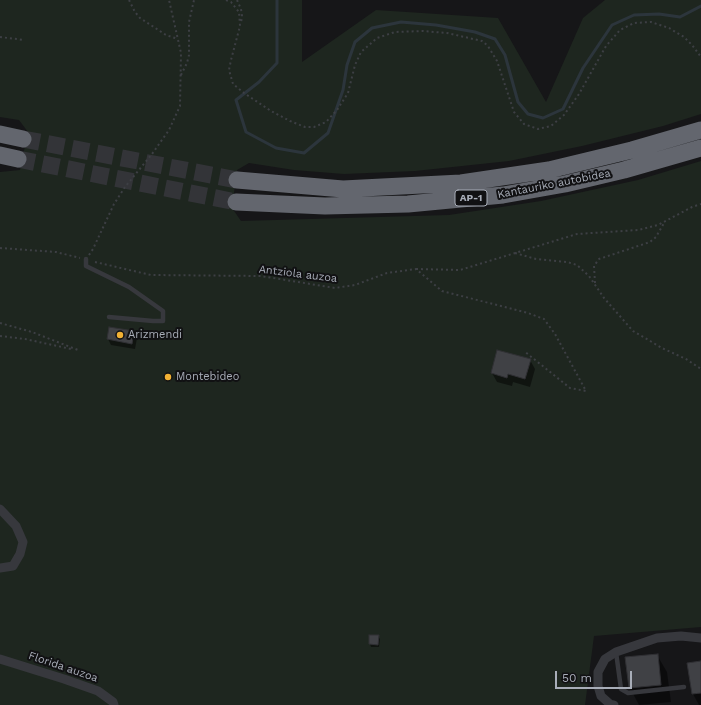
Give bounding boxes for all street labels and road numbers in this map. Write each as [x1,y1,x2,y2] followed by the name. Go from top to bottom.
[496,167,612,201] street label: Kantauriko autobidea
[455,190,487,206] road number: AP-1
[258,263,338,285] street label: Antziola auzoa
[27,649,99,685] street label: Florida auzoa

